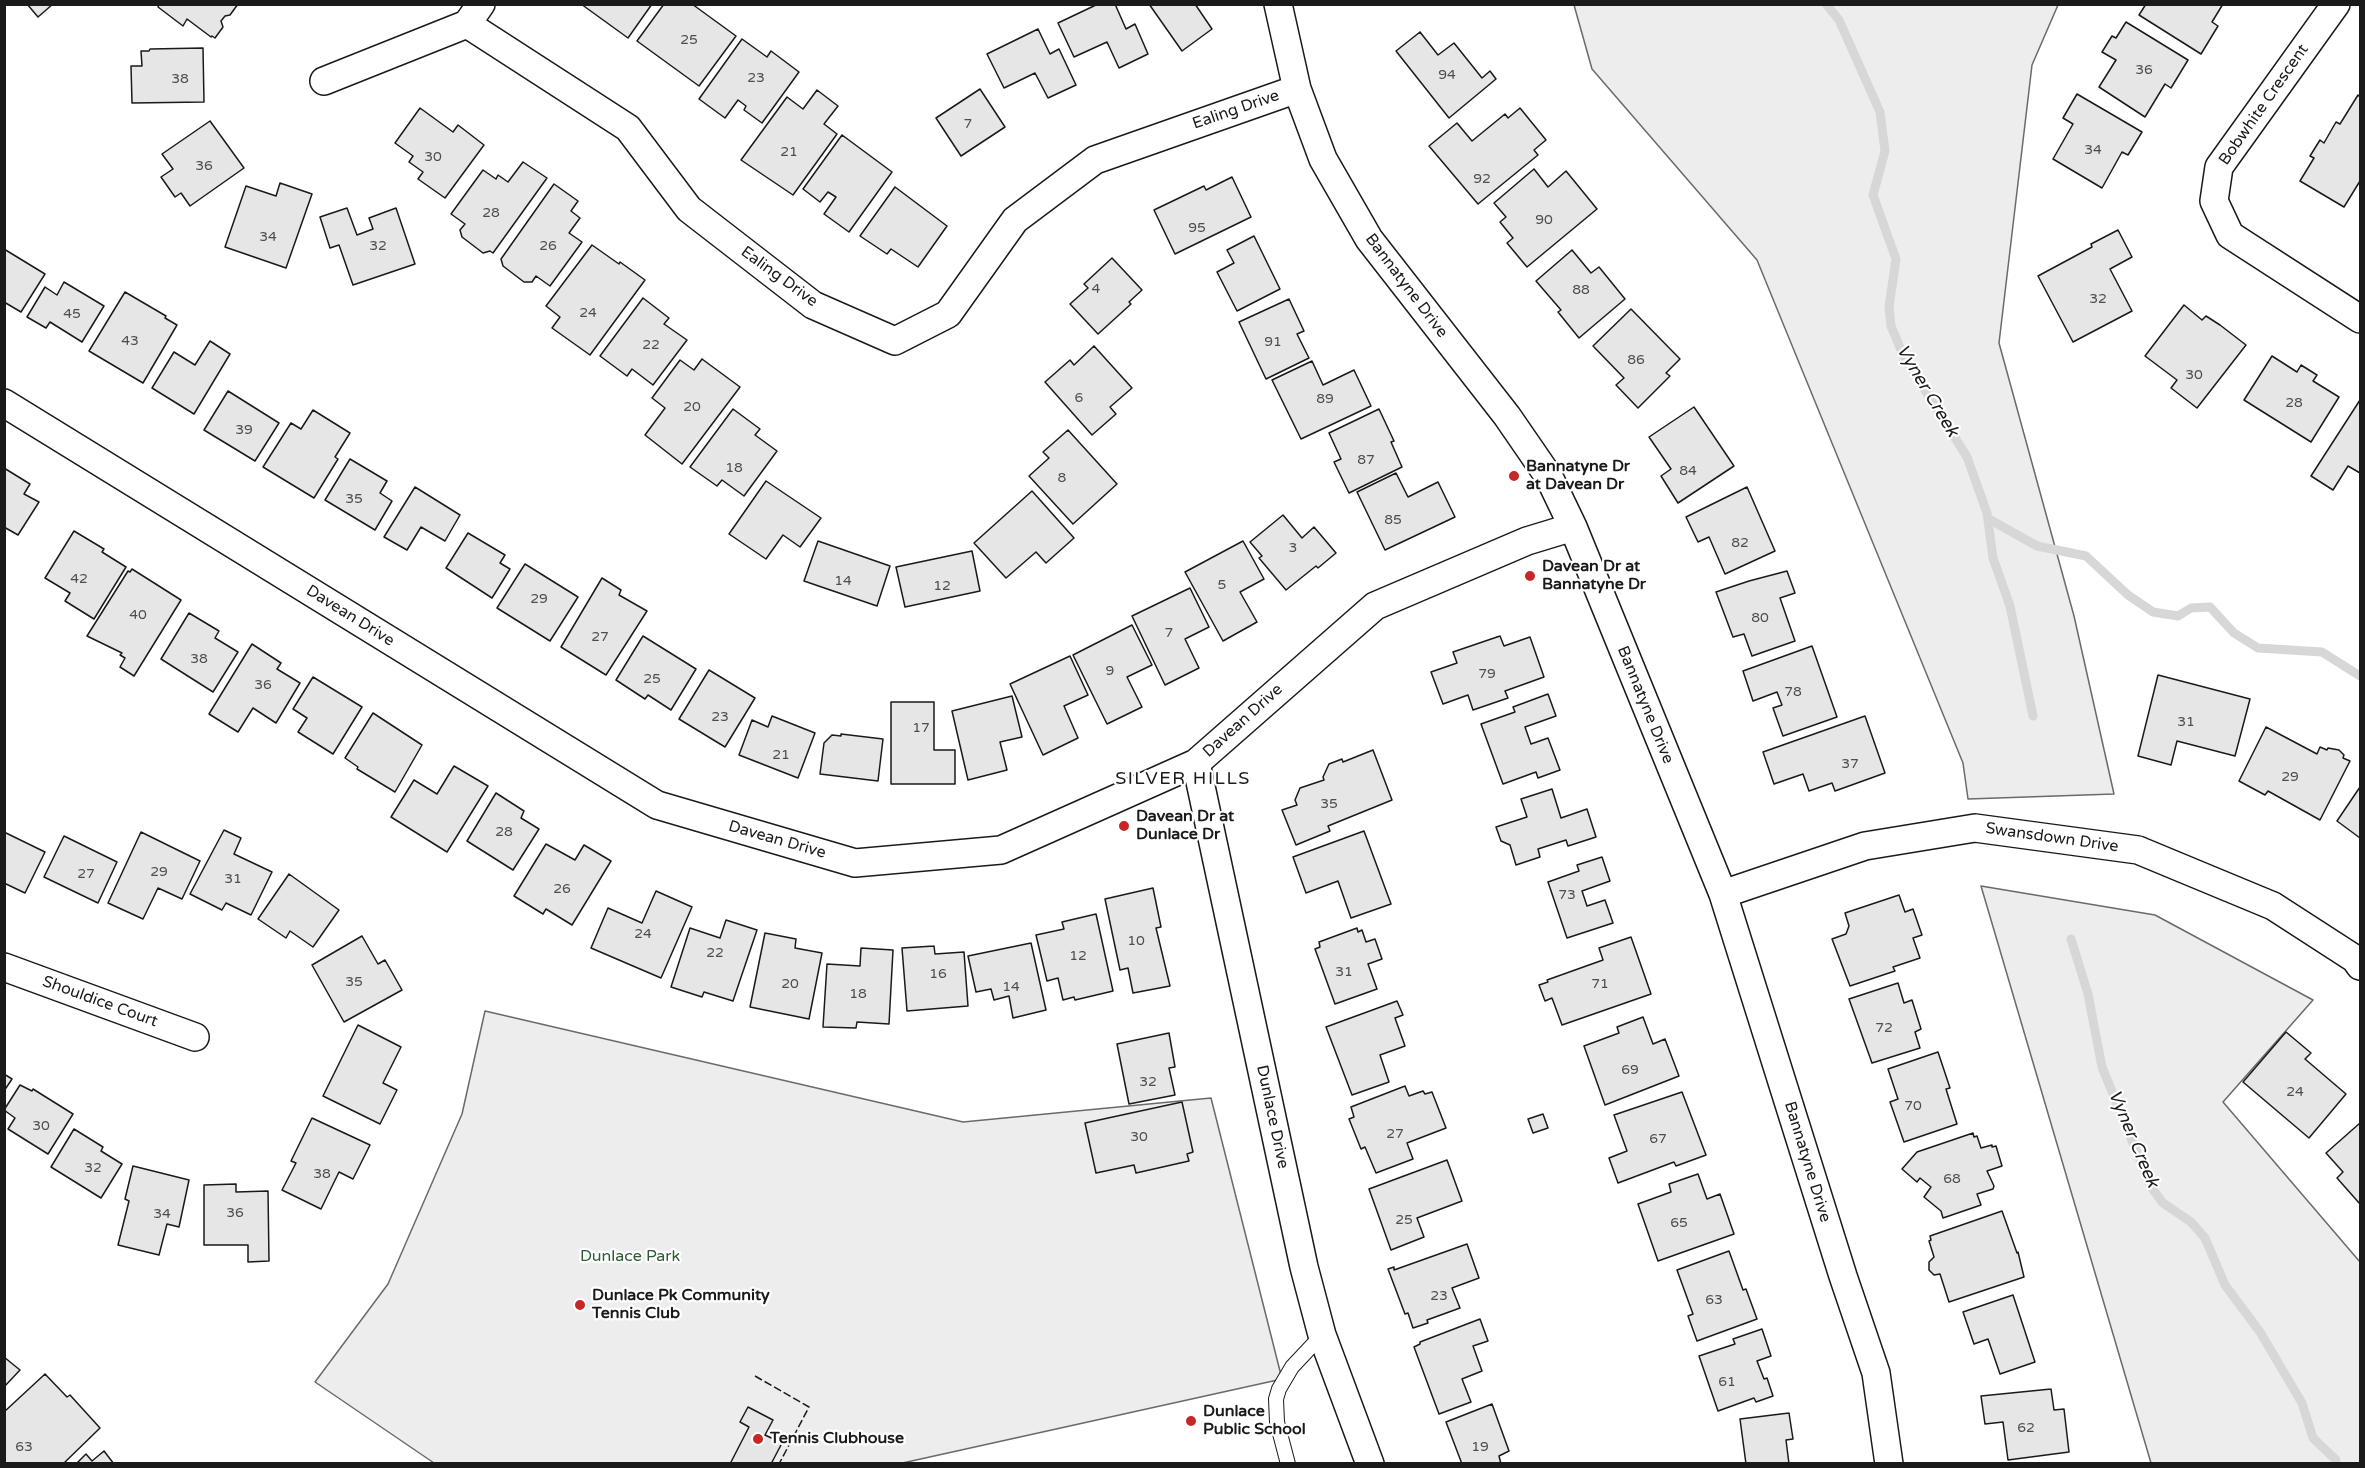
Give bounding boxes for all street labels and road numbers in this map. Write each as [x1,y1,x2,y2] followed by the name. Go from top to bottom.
[2215,41,2313,169] street label: Bobwhite Crescent
[1190,86,1282,134] street label: Ealing Drive
[1361,230,1451,342] street label: Bannatyne Drive
[737,243,821,311] street label: Ealing Drive
[302,581,398,651] street label: Davean Drive
[1613,643,1677,767] street label: Bannatyne Drive
[1199,680,1287,762] street label: Davean Drive
[726,817,828,863] street label: Davean Drive
[1984,819,2120,857] street label: Swansdown Drive
[40,972,160,1032] street label: Shouldice Court
[1252,1063,1292,1171] street label: Dunlace Drive
[1779,1099,1835,1225] street label: Bannatyne Drive

